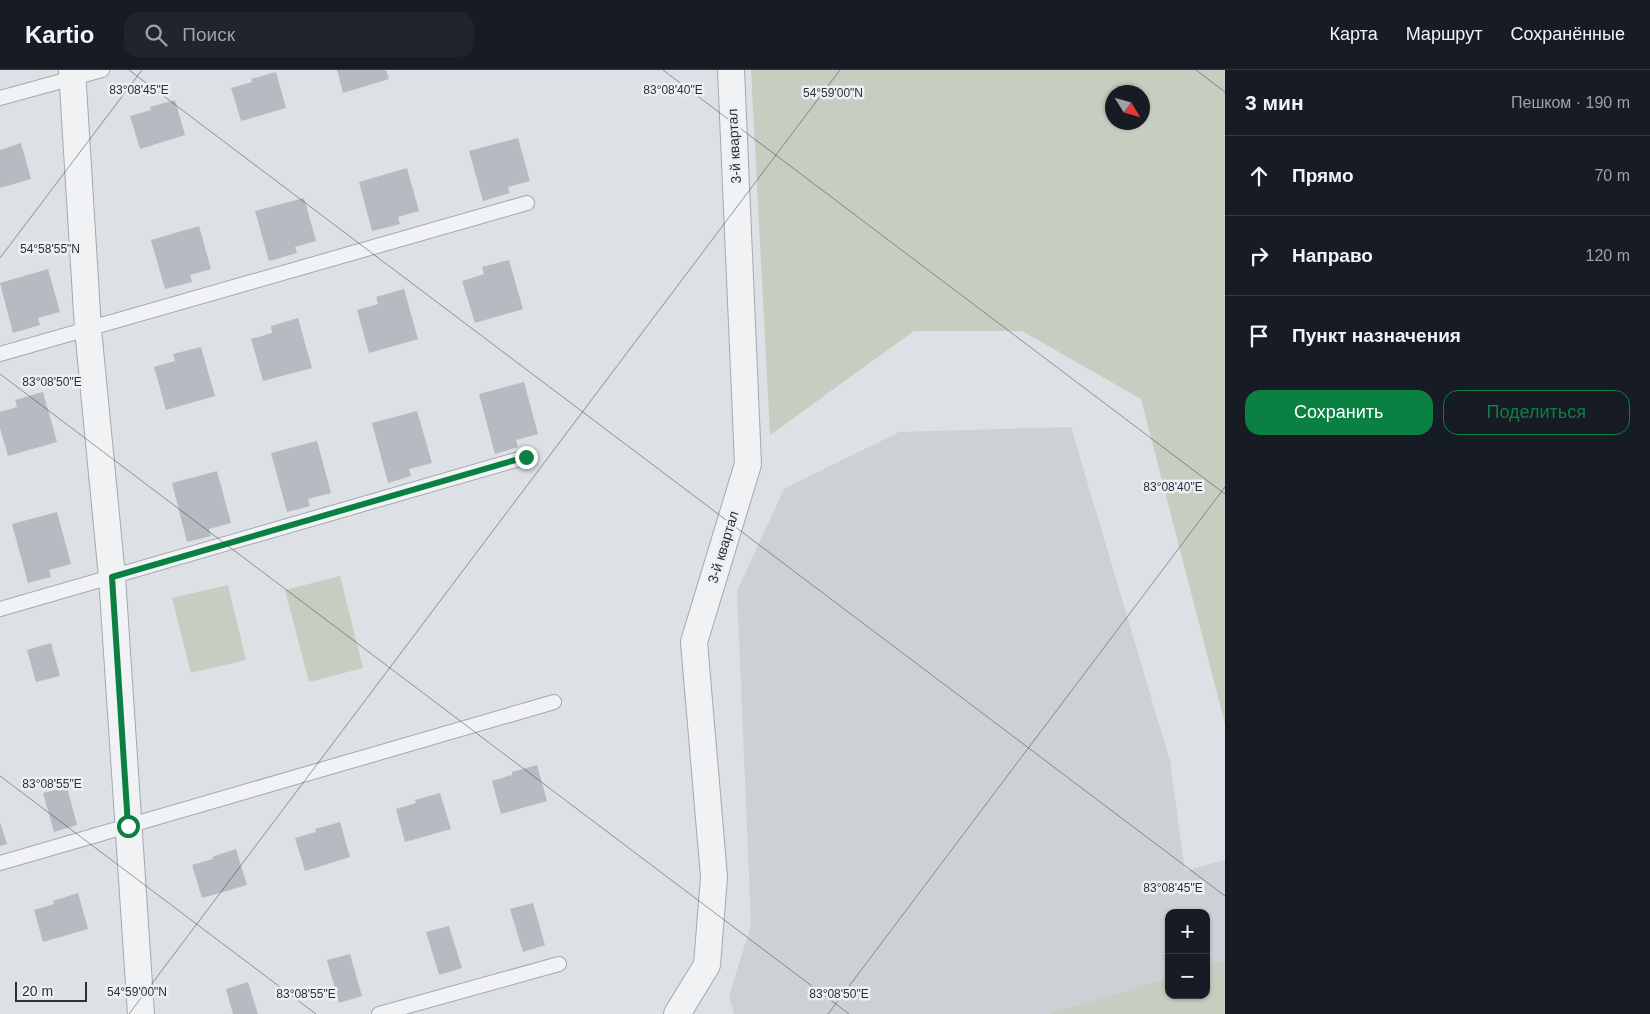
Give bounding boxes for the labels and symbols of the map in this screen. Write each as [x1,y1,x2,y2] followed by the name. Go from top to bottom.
[109,83,169,97] text: 83°08'45"E
[643,83,703,97] text: 83°08'40"E
[1105,85,1150,130] north arrow
[803,86,863,100] text: 54°59'00"N
[724,108,744,184] street label: 3-й квартал
[20,242,80,256] text: 54°58'55"N
[22,375,82,389] text: 83°08'50"E
[515,446,538,469] route end
[1143,480,1203,494] text: 83°08'40"E
[704,509,742,585] street label: 3-й квартал
[22,777,82,791] text: 83°08'55"E
[117,815,140,838] route start
[1143,881,1203,895] text: 83°08'45"E
[15,979,88,1002] scale bar
[107,985,167,999] text: 54°59'00"N
[276,987,336,1001] text: 83°08'55"E
[809,987,869,1001] text: 83°08'50"E

